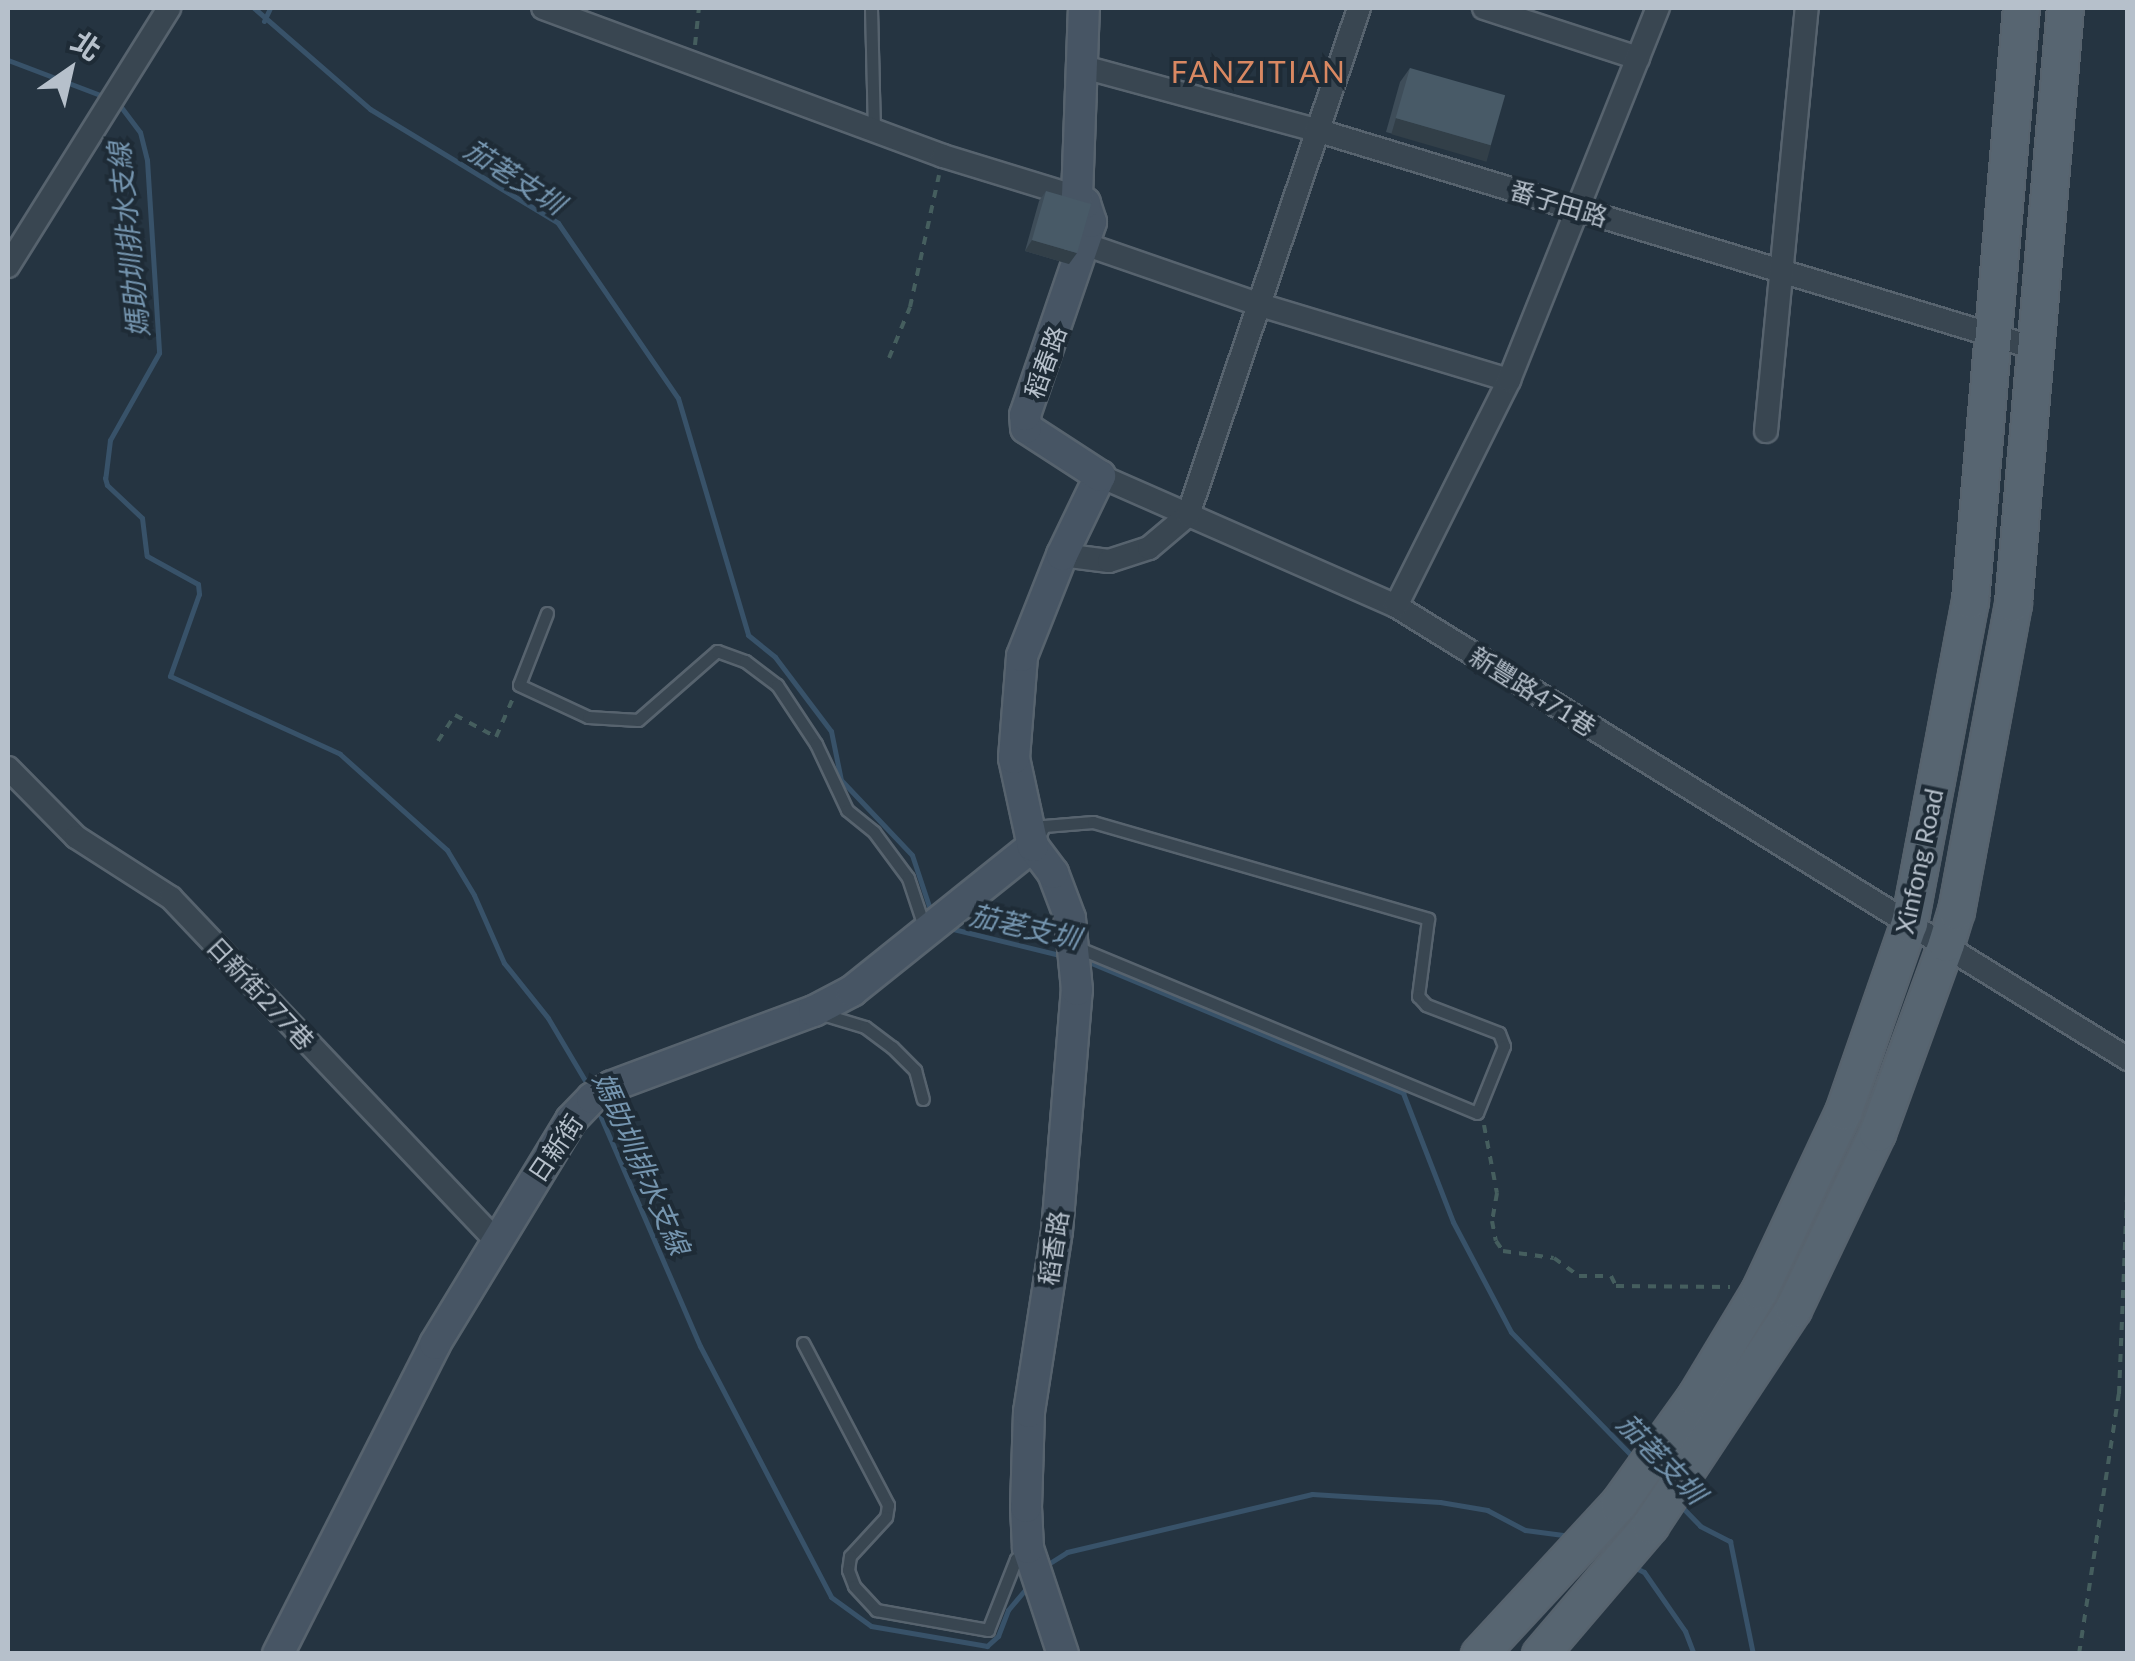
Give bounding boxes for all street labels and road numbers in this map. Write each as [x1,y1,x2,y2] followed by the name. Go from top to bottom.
[1507,174,1611,232] street label: 番子田路
[1018,322,1072,402] street label: 稻春路
[1464,640,1602,742] street label: 新豐路471巷
[1889,786,1949,936] street label: Xinfong Road
[201,930,321,1056] street label: 日新街277巷
[522,1109,588,1187] street label: 日新街
[1032,1209,1074,1287] street label: 稻香路

